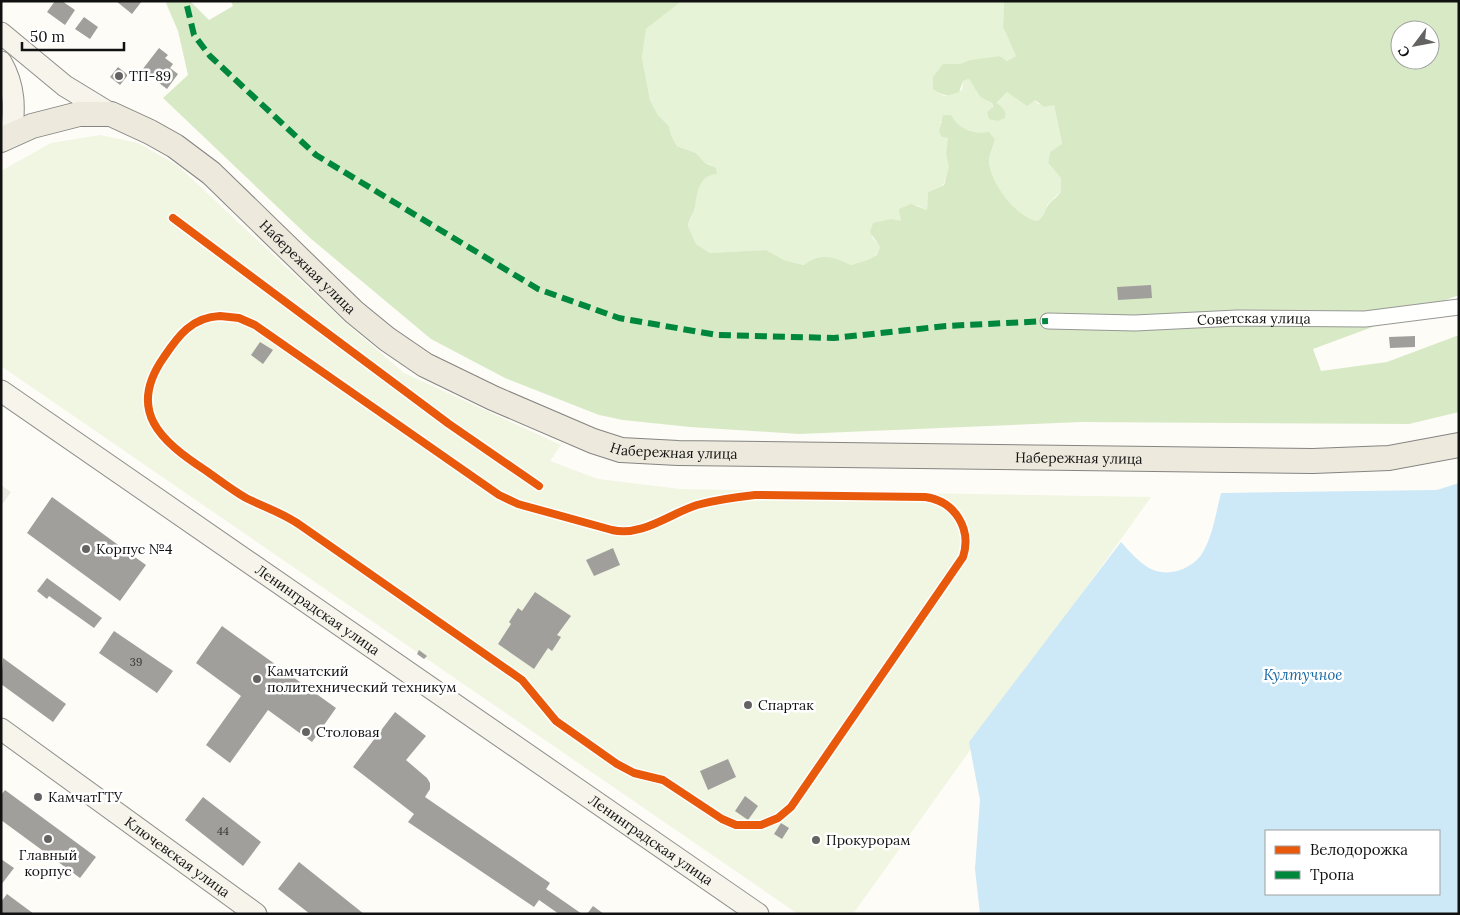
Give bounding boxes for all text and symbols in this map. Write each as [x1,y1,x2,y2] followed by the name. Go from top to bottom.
[22,20,125,52] scale bar
[1390,20,1440,70] north arrow
[30,27,65,46] text: 50 m
[1394,43,1414,61] text: С
[129,67,171,85] place label: ТП-89
[113,70,125,82] marker: ТП-89
[256,216,360,318] street label: Набережная улица
[1197,309,1311,329] street label: Советская улица
[608,438,738,463] street label: Набережная улица
[1015,448,1143,468] street label: Набережная улица
[96,540,173,558] place label: Корпус №4
[80,543,92,555] marker: Корпус №4
[252,561,383,659] street label: Ленинградская улица
[130,655,142,669] house number: 39
[267,662,457,696] place label: Камчатский политехнический техникум
[1264,665,1342,684] water label: Култучное
[251,673,263,685] marker: Камчатский политехнический техникум
[758,696,814,714] place label: Спартак
[742,699,754,711] marker: Спартак
[316,723,380,741] place label: Столовая
[300,726,312,738] marker: Столовая
[48,788,123,806] place label: КамчатГТУ
[32,791,44,803] marker: КамчатГТУ
[585,791,717,889] street label: Ленинградская улица
[121,813,234,901] street label: Ключевская улица
[217,824,229,838] house number: 44
[1265,830,1440,895] legend
[826,831,911,849] place label: Прокурорам
[42,833,54,845] marker: Главный корпус
[810,834,822,846] marker: Прокурорам
[1310,840,1408,859] text: Велодорожка
[19,846,77,880] place label: Главный корпус
[1310,865,1355,884] text: Тропа

